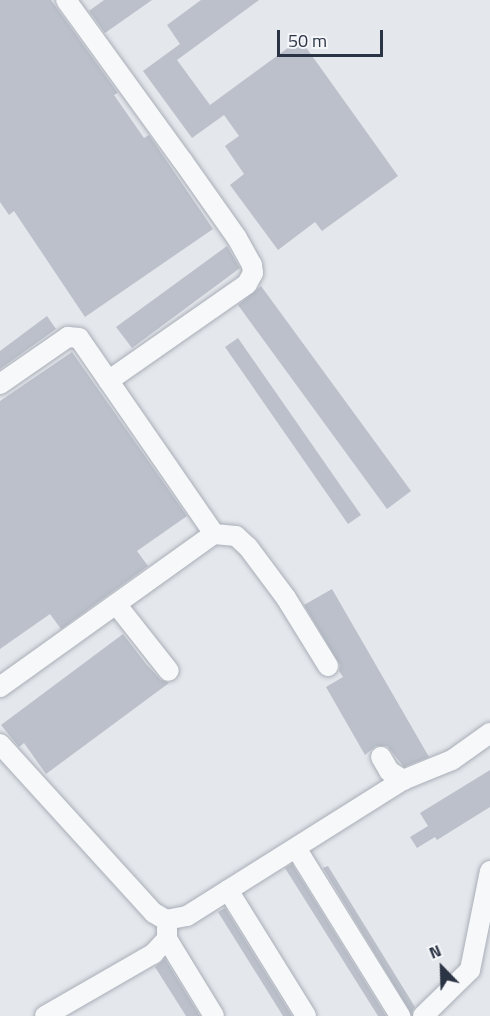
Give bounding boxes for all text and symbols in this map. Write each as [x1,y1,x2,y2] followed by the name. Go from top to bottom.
[280,18,386,56] scale bar
[288,27,327,54] text: 50 m
[412,938,472,998] north arrow
[425,938,445,965] text: N

